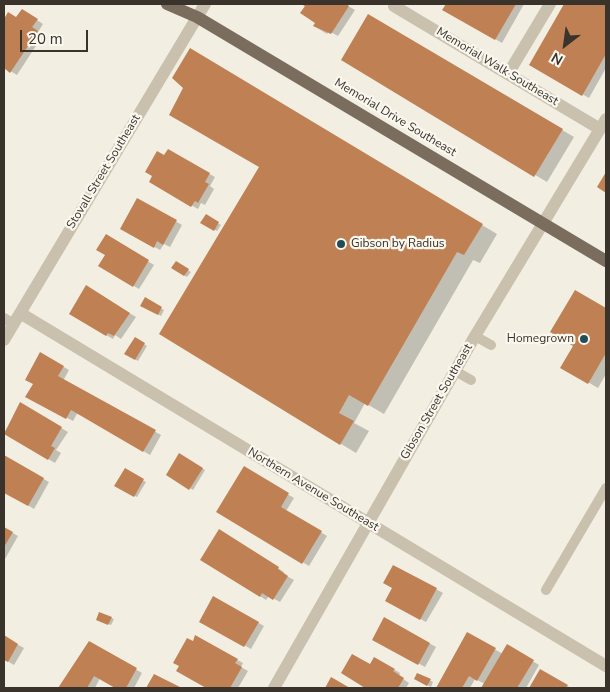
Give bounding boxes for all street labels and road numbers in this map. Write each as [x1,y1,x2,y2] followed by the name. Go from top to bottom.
[433,25,561,109] street label: Memorial Walk Southeast
[331,76,459,160] street label: Memorial Drive Southeast
[64,112,144,232] street label: Stovall Street Southeast
[398,342,476,462] street label: Gibson Street Southeast
[245,445,381,535] street label: Northern Avenue Southeast

